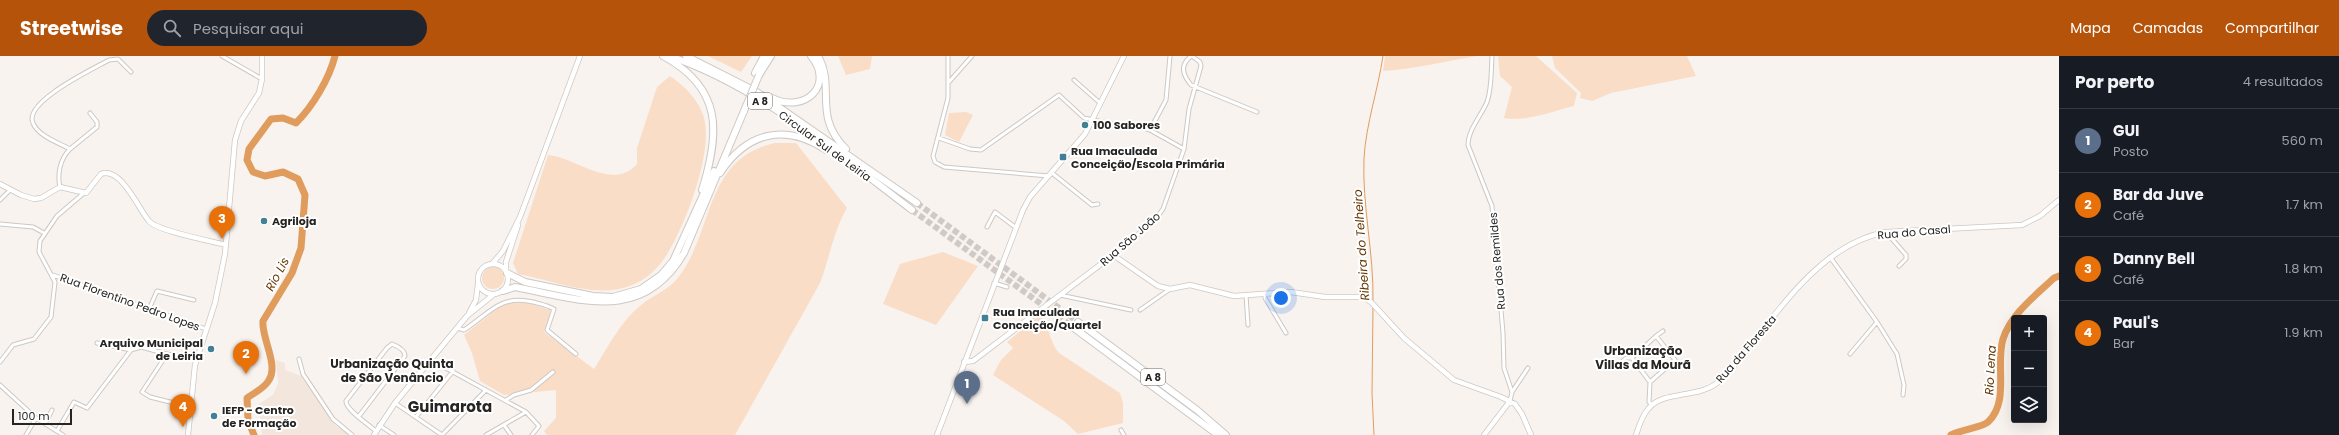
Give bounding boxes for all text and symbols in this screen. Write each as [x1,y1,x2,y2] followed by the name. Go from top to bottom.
[147,10,427,46] search box
[20,15,123,42] text: Streetwise
[161,17,183,39] icon: search
[193,18,303,39] text: Pesquisar aqui
[2070,18,2111,38] text: Mapa
[2133,18,2203,38] text: Camadas
[2225,18,2319,38] text: Compartilhar
[2075,70,2154,94] text: Por perto
[2243,72,2323,91] text: 4 resultados
[748,93,772,109] road number: A 8
[775,107,875,185] street label: Circular Sul de Leiria
[1093,117,1160,133] place label: 100 Sabores
[1080,120,1090,130] marker: 100 Sabores
[2113,120,2139,141] text: GUI
[2086,131,2090,150] text: 1
[2282,131,2323,150] text: 560 m
[2113,142,2149,161] text: Posto
[1071,143,1225,172] place label: Rua Imaculada Conceição/Escola Primária
[1058,152,1068,162] marker: Rua Imaculada Conceição/Escola Primária
[2113,184,2204,205] text: Bar da Juve
[1349,189,1373,301] water label: Ribeira do Telheiro
[2084,195,2092,214] text: 2
[2285,195,2323,214] text: 1.7 km
[209,206,235,239] pin: 3
[2113,206,2144,225] text: Café
[1096,208,1164,270] street label: Rua São João
[1485,211,1509,310] street label: Rua dos Remildes
[272,213,316,229] place label: Agriloja
[259,216,269,226] marker: Agriloja
[1877,221,1951,243] street label: Rua do Casal
[2113,248,2195,269] text: Danny Bell
[261,254,293,294] water label: Rio Lis
[2084,259,2092,278] text: 3
[2284,259,2323,278] text: 1.8 km
[58,269,202,335] street label: Rua Florentino Pedro Lopes
[2113,270,2144,289] text: Café
[1271,288,1291,308] your location
[993,304,1101,333] place label: Rua Imaculada Conceição/Quartel
[1712,312,1780,386] street label: Rua da Floresta
[2113,312,2159,333] text: Paul's
[980,313,990,323] marker: Rua Imaculada Conceição/Quartel
[2011,315,2047,423] map controls
[2011,315,2047,351] button: +
[2084,323,2092,342] text: 4
[2284,323,2323,342] text: 1.9 km
[2113,334,2135,353] text: Bar
[100,335,203,364] place label: Arquivo Municipal de Leiria
[233,341,259,374] pin: 2
[1595,342,1691,373] district label: Urbanização Villas da Mourã
[206,344,216,354] marker: Arquivo Municipal de Leiria
[1980,345,2000,395] water label: Rio Lena
[2011,351,2047,387] button: −
[330,355,454,386] district label: Urbanização Quinta de São Venâncio
[1141,369,1165,385] road number: A 8
[954,371,980,404] pin: 1
[2011,387,2047,423] button: layers
[170,394,196,427] pin: 4
[408,396,492,417] district label: Guimarota
[222,402,297,431] place label: IEFP - Centro de Formação
[12,407,72,426] scale bar
[18,408,50,424] text: 100 m
[209,411,219,421] marker: IEFP - Centro de Formação

